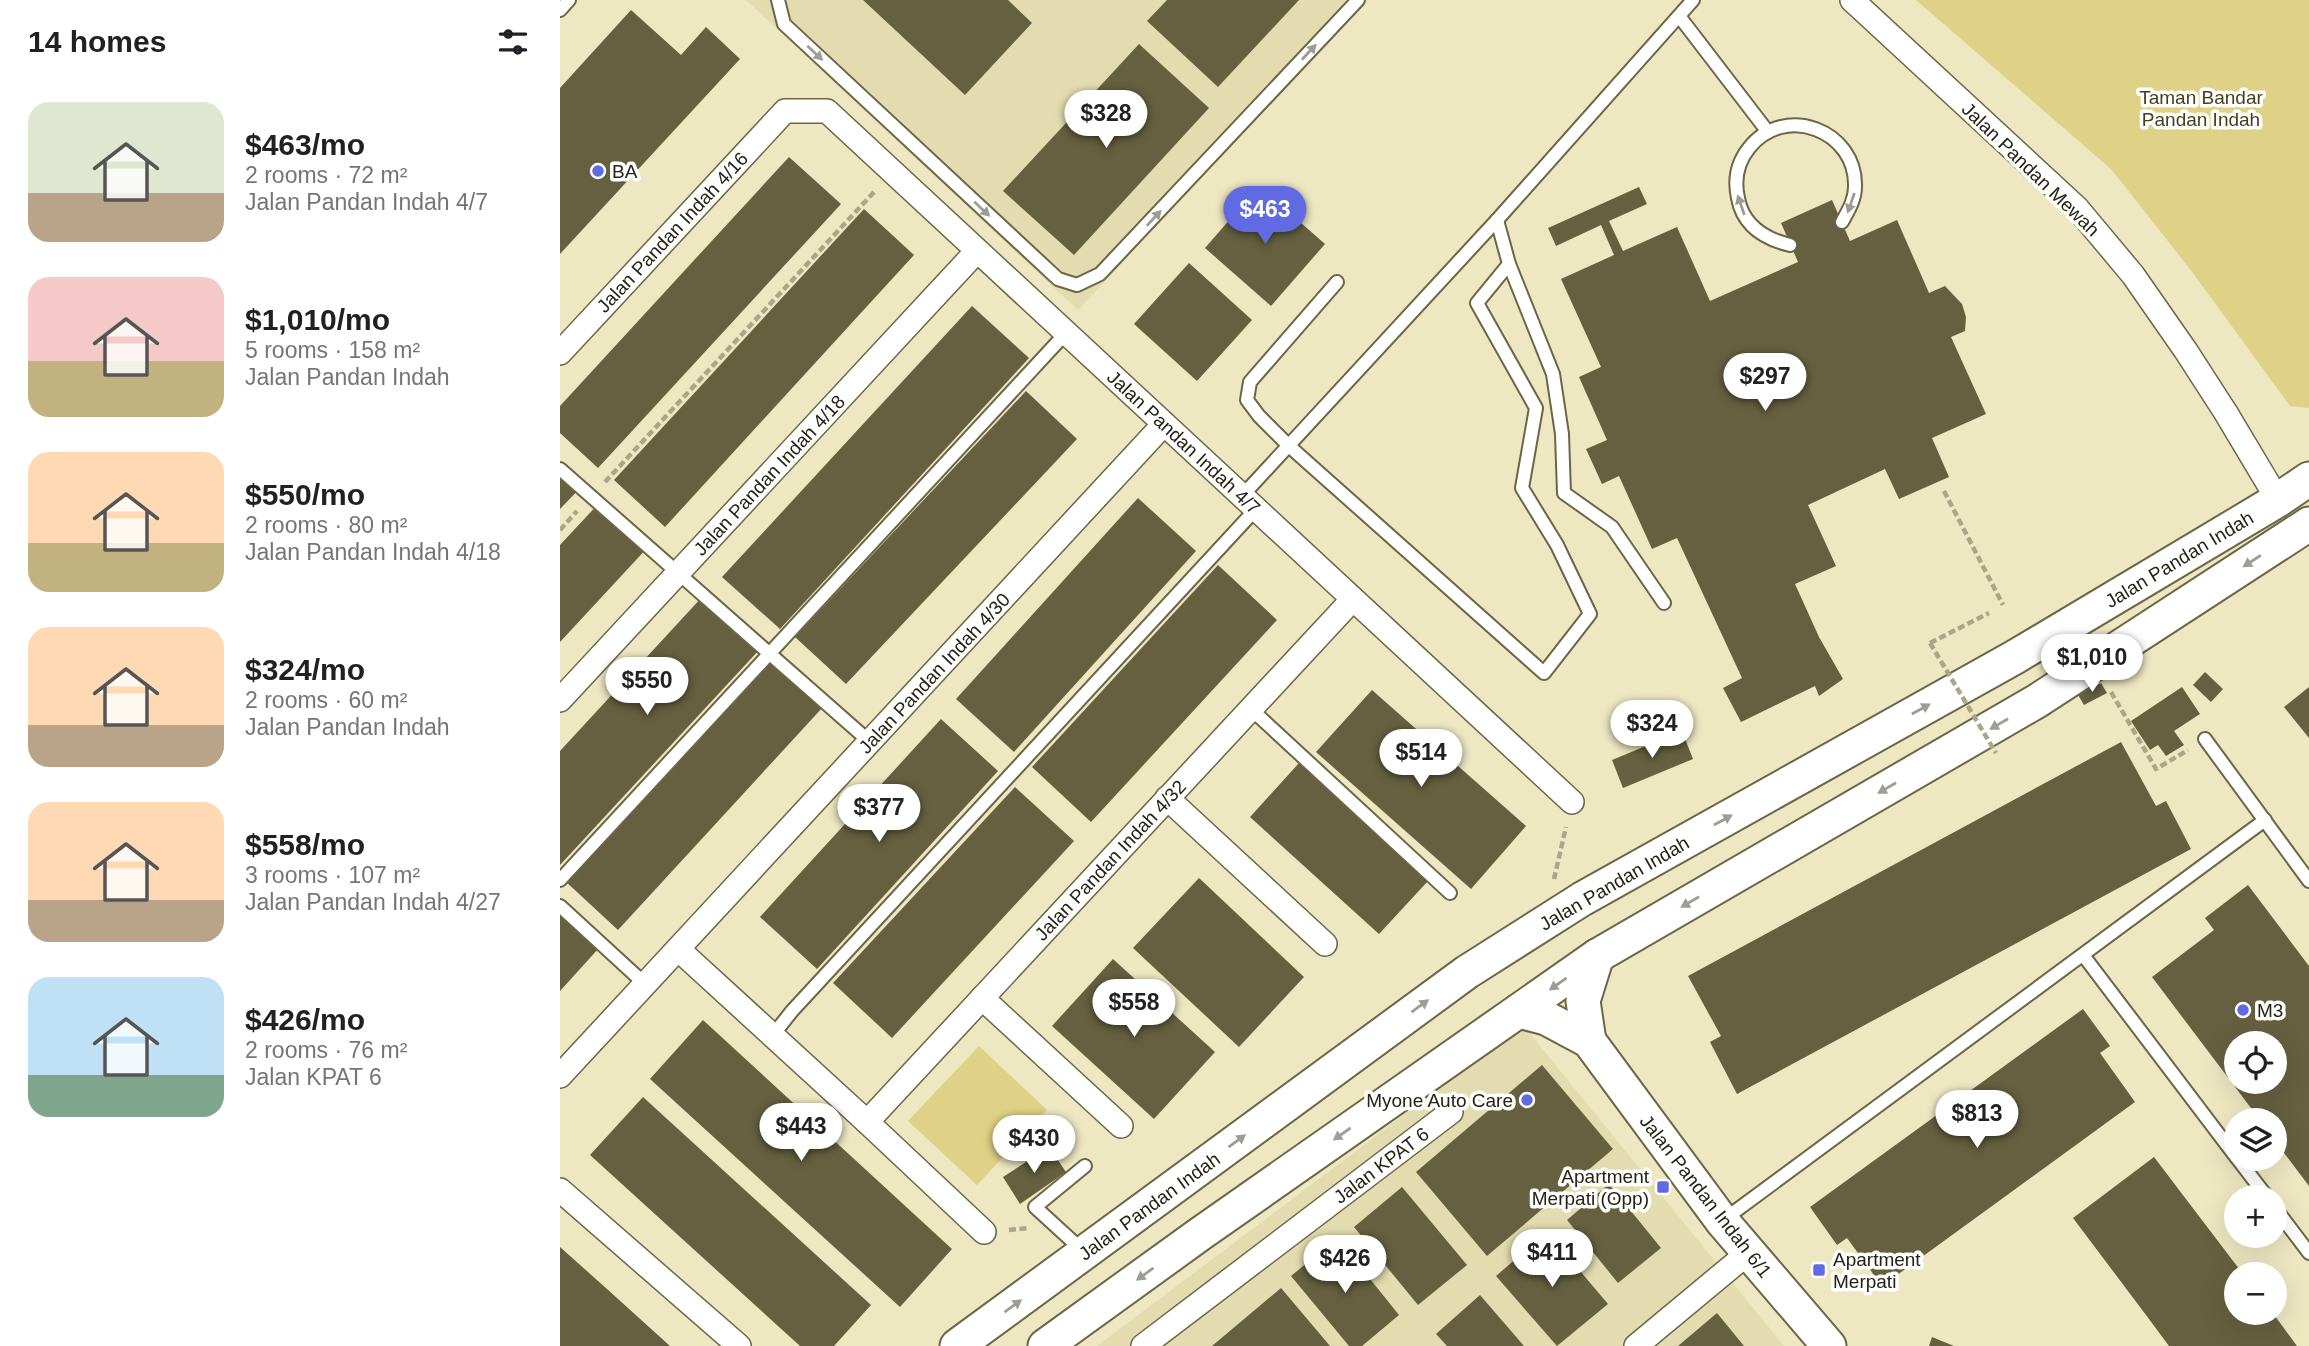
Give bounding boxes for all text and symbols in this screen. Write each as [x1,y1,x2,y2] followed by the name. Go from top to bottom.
[494,23,532,61] icon: filters
[28,25,166,58] text: 14 homes
[1301,44,1317,61] one-way arrow
[806,45,823,61] one-way arrow
[2139,87,2263,130] park label: Taman Bandar Pandan Indah
[1065,90,1147,150] pin: $328
[1958,98,2104,240] street label: Jalan Pandan Mewah
[1080,100,1132,126] text: $328
[245,128,365,161] text: $463/mo
[84,130,168,214] icon: home
[593,148,752,317] street label: Jalan Pandan Indah 4/16
[612,161,638,182] place label: BA
[245,162,407,188] text: 2 rooms · 72 m²
[590,163,606,179] marker: BA
[1224,187,1306,246] pin: $463
[245,189,488,215] text: Jalan Pandan Indah 4/7
[1845,192,1856,213] one-way arrow
[1735,194,1746,215] one-way arrow
[1239,196,1291,222] text: $463
[973,200,990,216] one-way arrow
[1145,210,1161,227] one-way arrow
[245,303,390,336] text: $1,010/mo
[84,305,168,389] icon: home
[245,337,420,363] text: 5 rooms · 158 m²
[1724,354,1806,413] pin: $297
[1739,363,1791,389] text: $297
[245,364,450,390] text: Jalan Pandan Indah
[1103,366,1264,518] street label: Jalan Pandan Indah 4/7
[690,391,849,560] street label: Jalan Pandan Indah 4/18
[245,478,365,511] text: $550/mo
[84,480,168,564] icon: home
[2101,507,2257,612] street label: Jalan Pandan Indah
[245,512,407,538] text: 2 rooms · 80 m²
[245,539,501,565] text: Jalan Pandan Indah 4/18
[2243,554,2261,568] one-way arrow
[855,589,1014,758] street label: Jalan Pandan Indah 4/30
[2035,634,2149,694] pin: $1,010
[2057,644,2127,670] text: $1,010
[245,653,365,686] text: $324/mo
[84,655,168,739] icon: home
[606,658,688,717] pin: $550
[621,667,673,693] text: $550
[245,687,407,713] text: 2 rooms · 60 m²
[1611,700,1693,760] pin: $324
[1911,703,1931,715] one-way arrow
[1626,710,1678,736] text: $324
[245,714,450,740] text: Jalan Pandan Indah
[1989,717,2008,730] one-way arrow
[1380,730,1462,789] pin: $514
[1395,739,1447,765] text: $514
[1031,776,1190,945] street label: Jalan Pandan Indah 4/32
[1877,782,1896,794] one-way arrow
[838,784,920,844] pin: $377
[853,794,905,820] text: $377
[1713,814,1732,826] one-way arrow
[245,828,365,861] text: $558/mo
[84,830,168,914] icon: home
[1536,832,1693,935] street label: Jalan Pandan Indah
[245,862,420,888] text: 3 rooms · 107 m²
[245,889,501,915] text: Jalan Pandan Indah 4/27
[1680,896,1699,908] one-way arrow
[1549,977,1567,991] one-way arrow
[1093,979,1175,1039] pin: $558
[1108,989,1160,1015] text: $558
[1411,999,1430,1013] one-way arrow
[2257,1000,2283,1021] place label: M3
[2235,1002,2251,1018] marker: M3
[245,1003,365,1036] text: $426/mo
[84,1005,168,1089] icon: home
[2224,1031,2287,1325] map controls
[2224,1031,2287,1094] button: locate
[245,1037,407,1063] text: 2 rooms · 76 m²
[245,1064,382,1090] text: Jalan KPAT 6
[1366,1090,1513,1111] place label: Myone Auto Care
[1936,1090,2018,1150] pin: $813
[1519,1092,1535,1108] marker: Myone Auto Care
[1951,1100,2003,1126] text: $813
[760,1104,842,1163] pin: $443
[2224,1108,2287,1171] button: layers
[1636,1111,1776,1282] street label: Jalan Pandan Indah 6/1
[775,1113,827,1139] text: $443
[993,1116,1075,1175] pin: $430
[1330,1123,1433,1208] street label: Jalan KPAT 6
[1008,1125,1060,1151] text: $430
[1333,1127,1351,1141] one-way arrow
[1228,1134,1246,1148] one-way arrow
[1075,1148,1224,1265] street label: Jalan Pandan Indah
[1532,1166,1650,1209] place label: Apartment Merpati (Opp)
[1655,1179,1671,1195] marker: Apartment Merpati (Opp)
[2224,1185,2287,1248] button: +
[1511,1230,1593,1289] pin: $411
[1304,1236,1386,1295] pin: $426
[1527,1239,1577,1265] text: $411
[1319,1245,1371,1271] text: $426
[1833,1249,1921,1292] place label: Apartment Merpati
[1811,1262,1827,1278] marker: Apartment Merpati
[2224,1262,2287,1325] button: −
[1136,1266,1154,1280] one-way arrow
[1004,1299,1022,1313] one-way arrow

